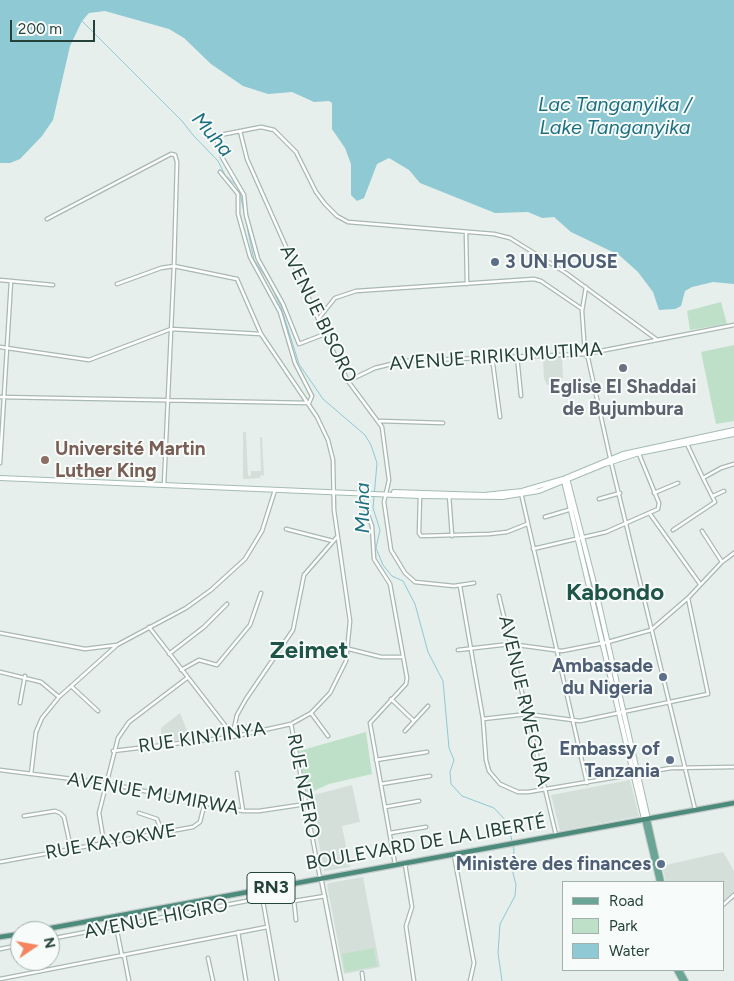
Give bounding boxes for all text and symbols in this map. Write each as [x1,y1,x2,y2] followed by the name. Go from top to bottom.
[12,10,98,42] scale bar
[18,20,62,38] text: 200 m
[538,93,692,140] water label: Lac Tanganyika / Lake Tanganyika
[186,108,238,162] water label: Muha
[275,241,361,387] street label: AVENUE BISORO
[505,251,618,273] place label: 3 UN HOUSE
[489,256,501,268] marker: 3 UN HOUSE
[389,338,603,376] street label: AVENUE RIRIKUMUTIMA
[617,362,629,374] marker: Eglise El Shaddai de Bujumbura
[550,376,696,420] place label: Eglise El Shaddai de Bujumbura
[55,438,206,482] place label: Université Martin Luther King
[39,454,51,466] marker: Université Martin Luther King
[351,483,375,533] water label: Muha
[566,579,664,607] district label: Kabondo
[493,613,555,789] street label: AVENUE RWEGURA
[270,637,348,665] district label: Zeimet
[552,655,653,699] place label: Ambassade du Nigeria
[657,671,669,683] marker: Ambassade du Nigeria
[137,718,267,758] street label: RUE KINYINYA
[282,732,324,840] street label: RUE NZERO
[559,738,660,782] place label: Embassy of Tanzania
[664,754,676,766] marker: Embassy of Tanzania
[66,768,240,820] street label: AVENUE MUMIRWA
[304,811,548,875] street label: BOULEVARD DE LA LIBERTÉ
[44,819,178,865] street label: RUE KAYOKWE
[456,853,651,875] place label: Ministère des finances
[655,858,667,870] marker: Ministère des finances
[247,872,295,904] road number: RN3
[562,881,724,971] legend
[609,892,644,910] text: Road
[82,894,230,944] street label: AVENUE HIGIRO
[609,917,638,935] text: Park
[10,921,60,971] north arrow
[40,936,59,950] text: N
[609,942,649,960] text: Water

